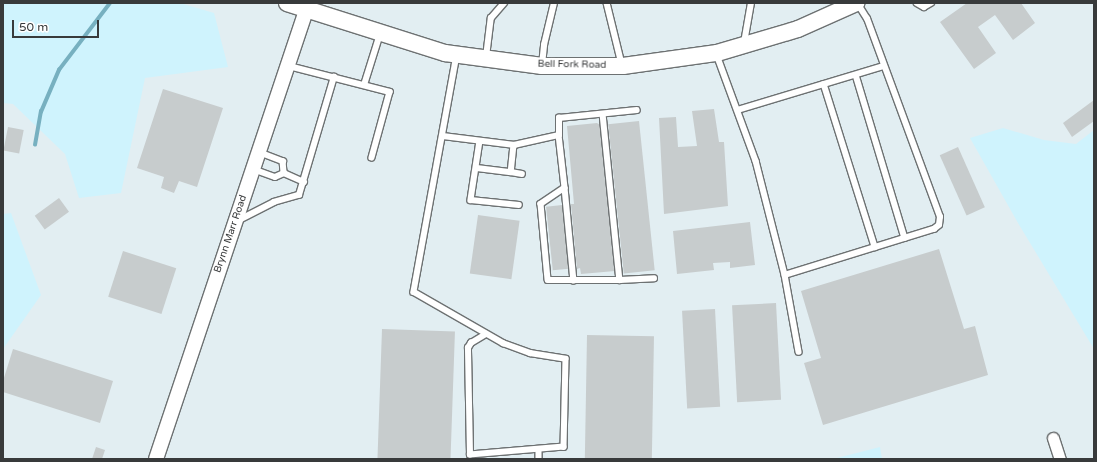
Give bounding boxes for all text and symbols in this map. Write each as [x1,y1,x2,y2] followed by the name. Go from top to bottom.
[14,12,101,38] scale bar
[19,20,48,34] text: 50 m
[537,58,607,72] street label: Bell Fork Road
[212,194,250,274] street label: Brynn Marr Road

